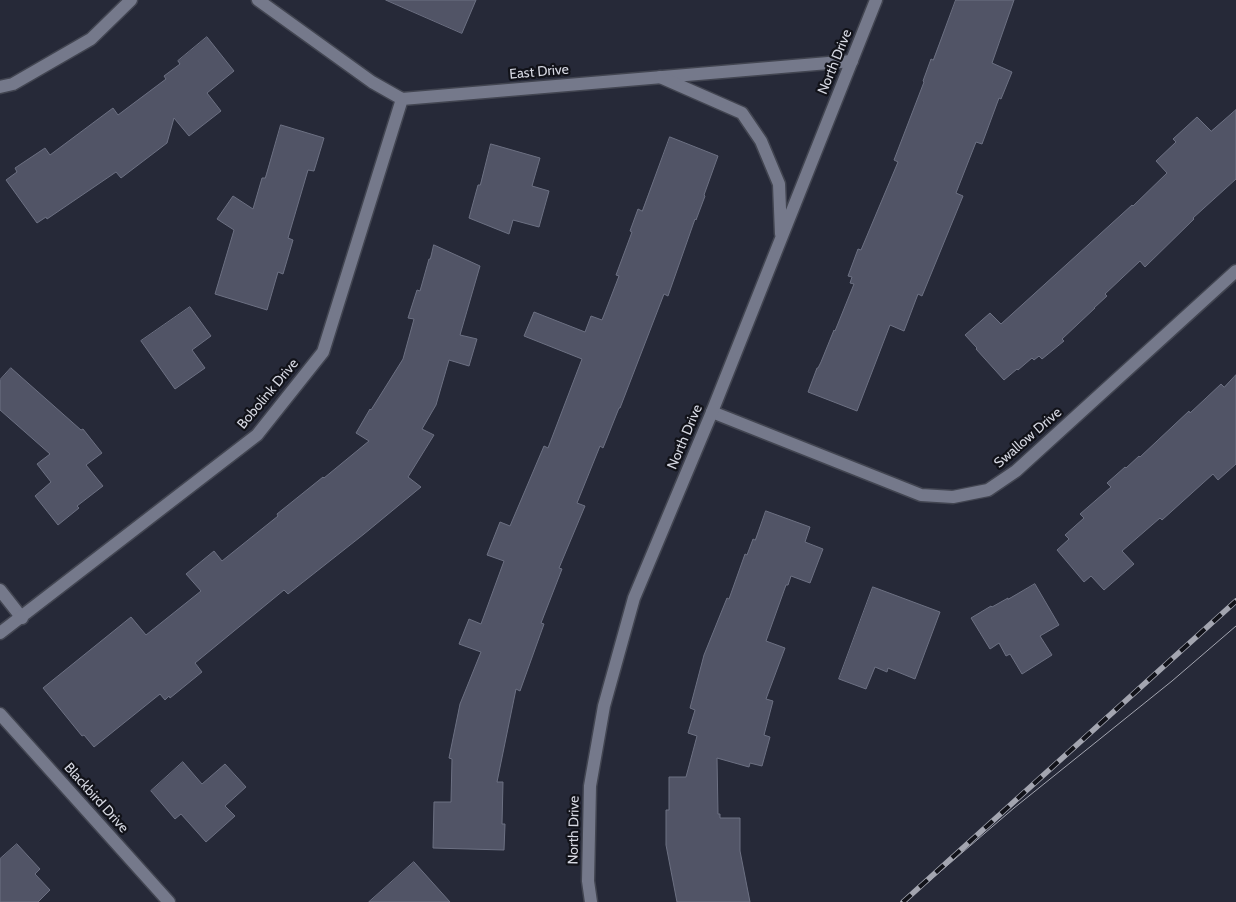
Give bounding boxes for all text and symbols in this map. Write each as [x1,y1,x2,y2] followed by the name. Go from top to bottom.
[814,27,856,97] street label: North Drive
[509,61,569,83] street label: East Drive
[234,355,302,433] street label: Bobolink Drive
[664,402,706,472] street label: North Drive
[991,404,1065,472] street label: Swallow Drive
[60,760,132,836] street label: Blackbird Drive
[565,796,583,864] street label: North Drive

